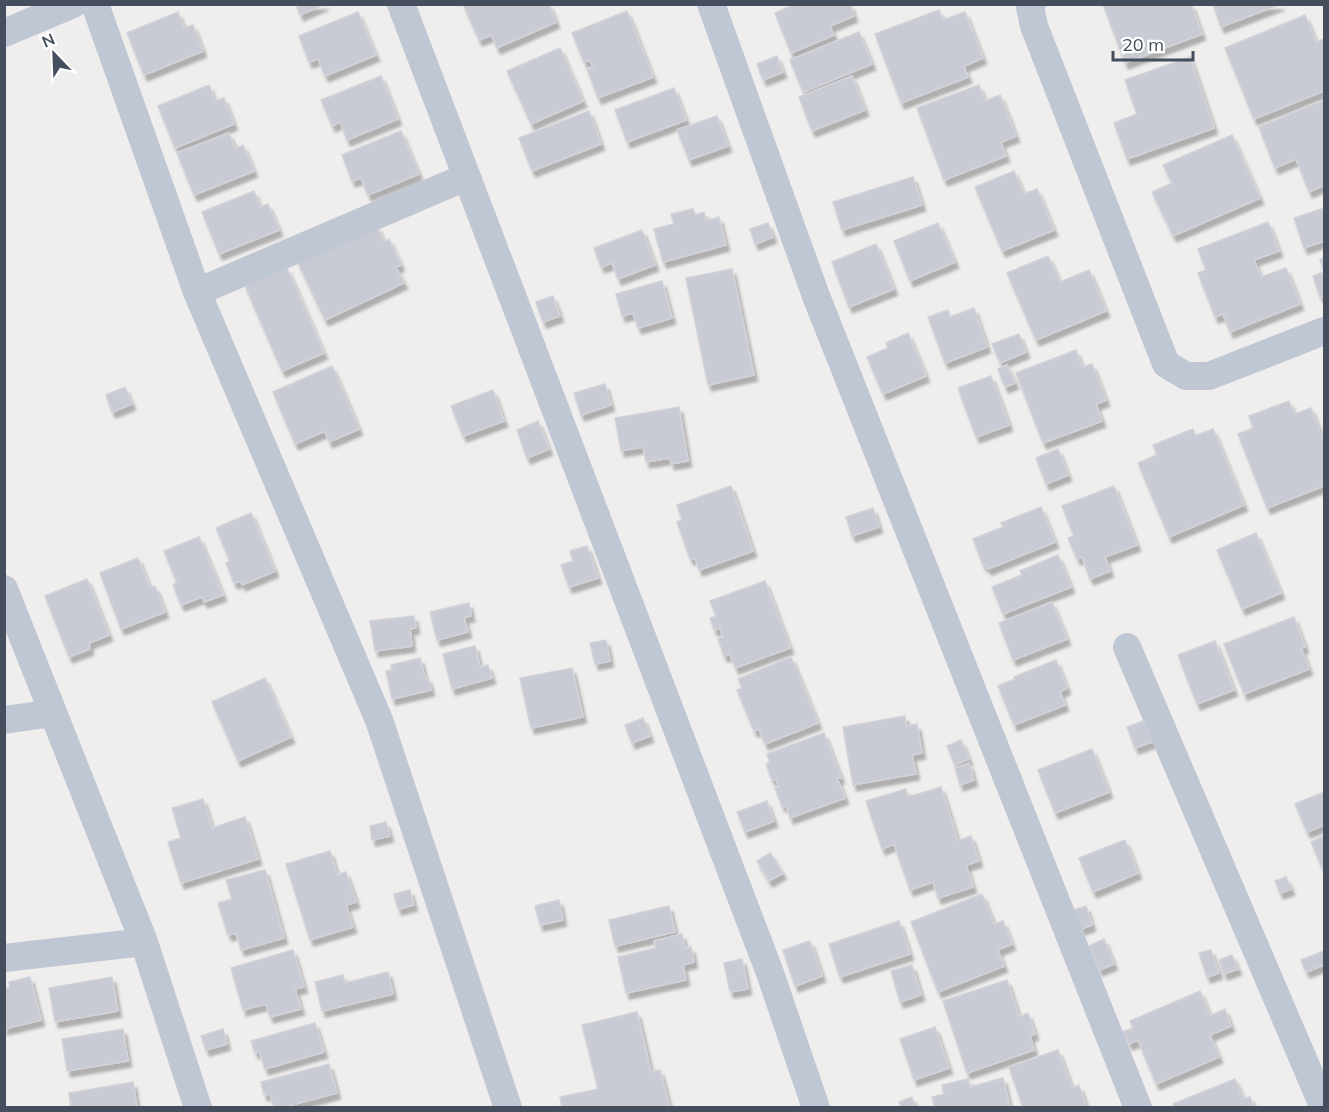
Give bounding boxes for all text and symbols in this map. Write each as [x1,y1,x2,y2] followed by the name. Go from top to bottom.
[24,24,84,84] north arrow
[1113,24,1192,62] scale bar
[39,29,58,52] text: N
[1122,33,1164,56] text: 20 m

